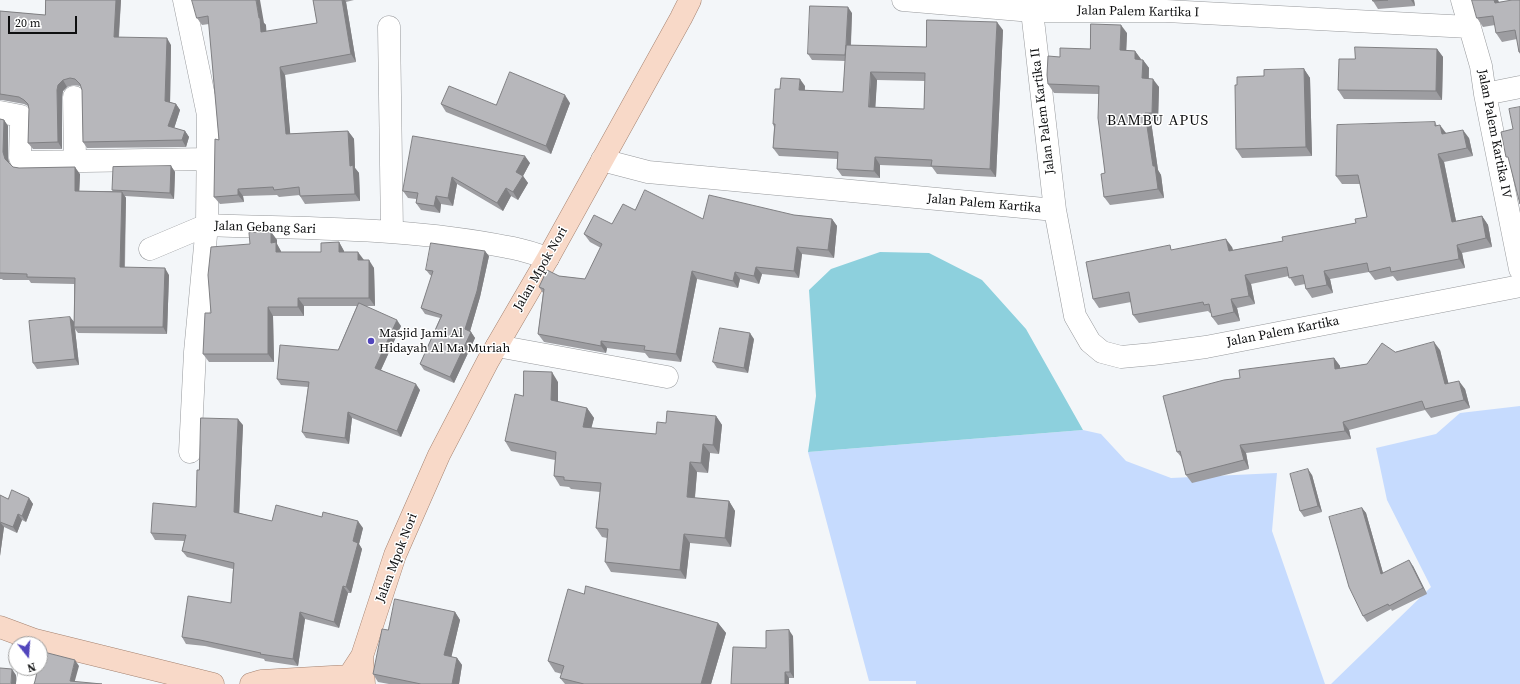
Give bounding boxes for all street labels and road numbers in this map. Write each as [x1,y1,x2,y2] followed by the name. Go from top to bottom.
[1077,3,1199,21] street label: Jalan Palem Kartika I
[1028,47,1058,175] street label: Jalan Palem Kartika II
[1474,68,1514,200] street label: Jalan Palem Kartika IV
[926,191,1042,217] street label: Jalan Palem Kartika
[214,218,316,238] street label: Jalan Gebang Sari
[511,224,571,314] street label: Jalan Mpok Nori
[1225,313,1341,351] street label: Jalan Palem Kartika
[373,511,421,605] street label: Jalan Mpok Nori

